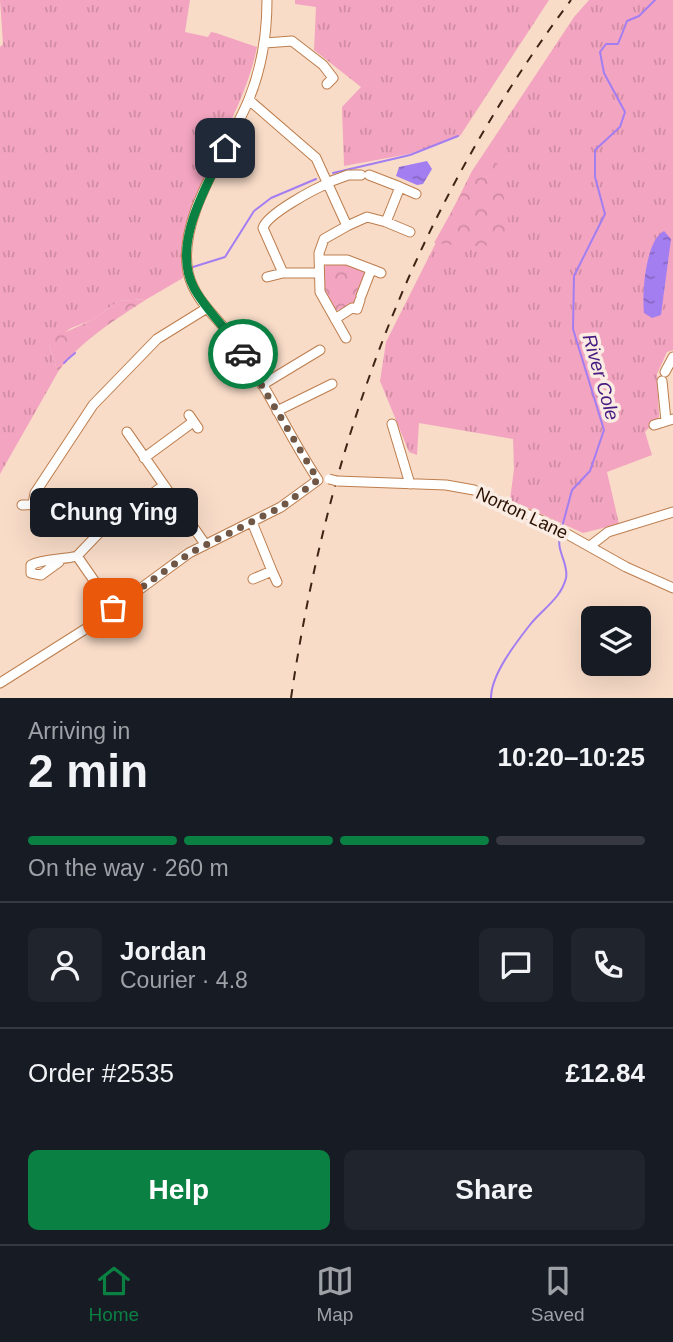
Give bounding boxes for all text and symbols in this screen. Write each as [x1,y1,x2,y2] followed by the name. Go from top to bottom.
[195,118,255,178] pin
[206,129,244,167] icon: home
[208,319,278,389] courier
[579,331,623,423] water label: River Cole
[224,335,262,373] icon: car
[473,483,571,543] street label: Norton Lane
[29,489,197,538] callout: Chung Ying
[50,499,178,525] text: Chung Ying
[83,578,143,638] pin
[94,589,132,627] icon: bag
[581,606,651,676] map controls
[581,606,651,676] button: layers
[28,718,130,744] text: Arriving in
[498,742,645,772] text: 10:20–10:25
[28,745,148,797] text: 2 min
[28,855,229,881] text: On the way · 260 m
[28,928,102,1002] button: person
[479,928,553,1002] button: chat
[571,928,645,1002] button: phone
[120,936,207,966] text: Jordan
[120,967,248,993] text: Courier · 4.8
[28,1058,174,1088] text: Order #2535
[565,1058,645,1088] text: £12.84
[28,1150,330,1230] button: Help
[344,1150,645,1230] button: Share
[88,1262,139,1326] tab: Home
[316,1262,354,1326] tab: Map
[531,1262,585,1326] tab: Saved

